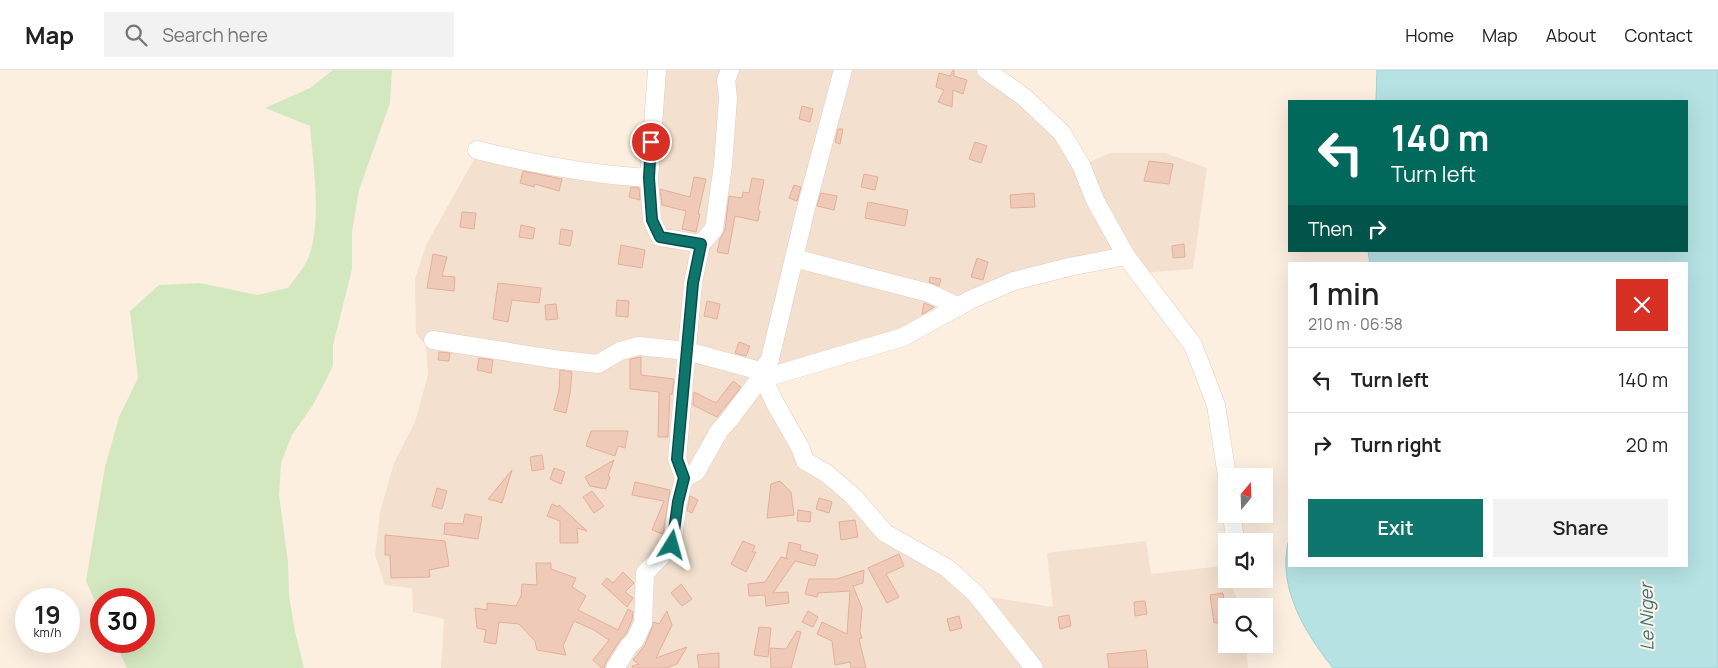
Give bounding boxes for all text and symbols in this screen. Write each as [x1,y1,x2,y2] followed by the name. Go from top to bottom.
[104,12,454,57] search box
[25,18,74,51] text: Map
[122,21,150,49] icon: search
[162,22,268,48] text: Search here
[1405,23,1454,47] text: Home
[1482,23,1518,47] text: Map
[1546,23,1596,47] text: About
[1624,23,1693,47] text: Contact
[1391,114,1489,162] text: 140 m
[1308,120,1373,185] icon: left
[630,121,672,163] pin
[637,128,665,156] icon: arrive
[1391,159,1476,189] text: Turn left
[1363,215,1391,243] icon: right
[1308,216,1353,242] text: Then
[1308,273,1380,314] text: 1 min
[1616,279,1668,331] button: close
[1308,313,1403,335] text: 210 m · 06:58
[1308,366,1336,394] icon: left
[1351,367,1429,393] text: Turn left
[1618,367,1668,393] text: 140 m
[1308,431,1336,459] icon: right
[1351,432,1441,458] text: Turn right
[1626,432,1668,458] text: 20 m
[1218,468,1272,522] north arrow
[1218,468,1273,653] map controls
[1308,499,1483,557] button: Exit
[1493,499,1668,557] button: Share
[645,518,697,570] position arrow
[1218,533,1273,588] button: sound
[1633,581,1659,651] water label: Le Niger
[90,588,155,653] speed limit sign: 30
[34,597,61,632] text: 19
[1218,598,1273,653] button: search
[34,624,61,641] text: km/h

